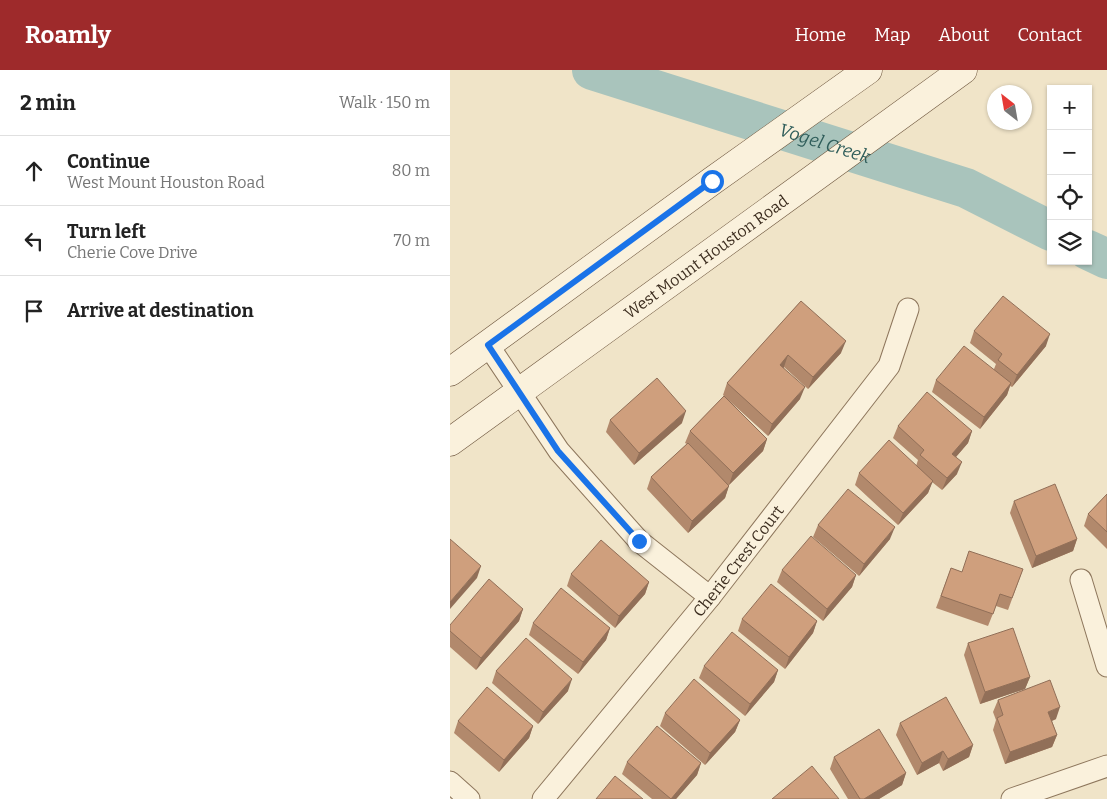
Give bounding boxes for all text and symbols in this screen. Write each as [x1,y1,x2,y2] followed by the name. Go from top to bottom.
[25,21,111,49] text: Roamly
[795,24,846,46] text: Home
[874,24,910,46] text: Map
[938,24,989,46] text: About
[1017,24,1082,46] text: Contact
[987,85,1032,130] north arrow
[1047,85,1092,265] map controls
[1047,85,1092,130] button: +
[20,90,76,116] text: 2 min
[339,93,430,112] text: Walk · 150 m
[776,119,873,168] water label: Vogel Creek
[1047,130,1092,175] button: −
[67,150,150,173] text: Continue
[20,157,48,185] icon: ahead
[392,161,430,180] text: 80 m
[701,170,724,193] route start
[67,173,265,192] text: West Mount Houston Road
[1047,175,1092,220] button: locate
[620,191,792,323] street label: West Mount Houston Road
[67,220,146,243] text: Turn left
[1047,220,1092,265] button: layers
[20,227,48,255] icon: left
[394,231,430,250] text: 70 m
[67,243,197,262] text: Cherie Cove Drive
[20,297,48,325] icon: arrive
[67,299,254,322] text: Arrive at destination
[689,501,788,620] street label: Cherie Crest Court
[628,530,651,553] route end

